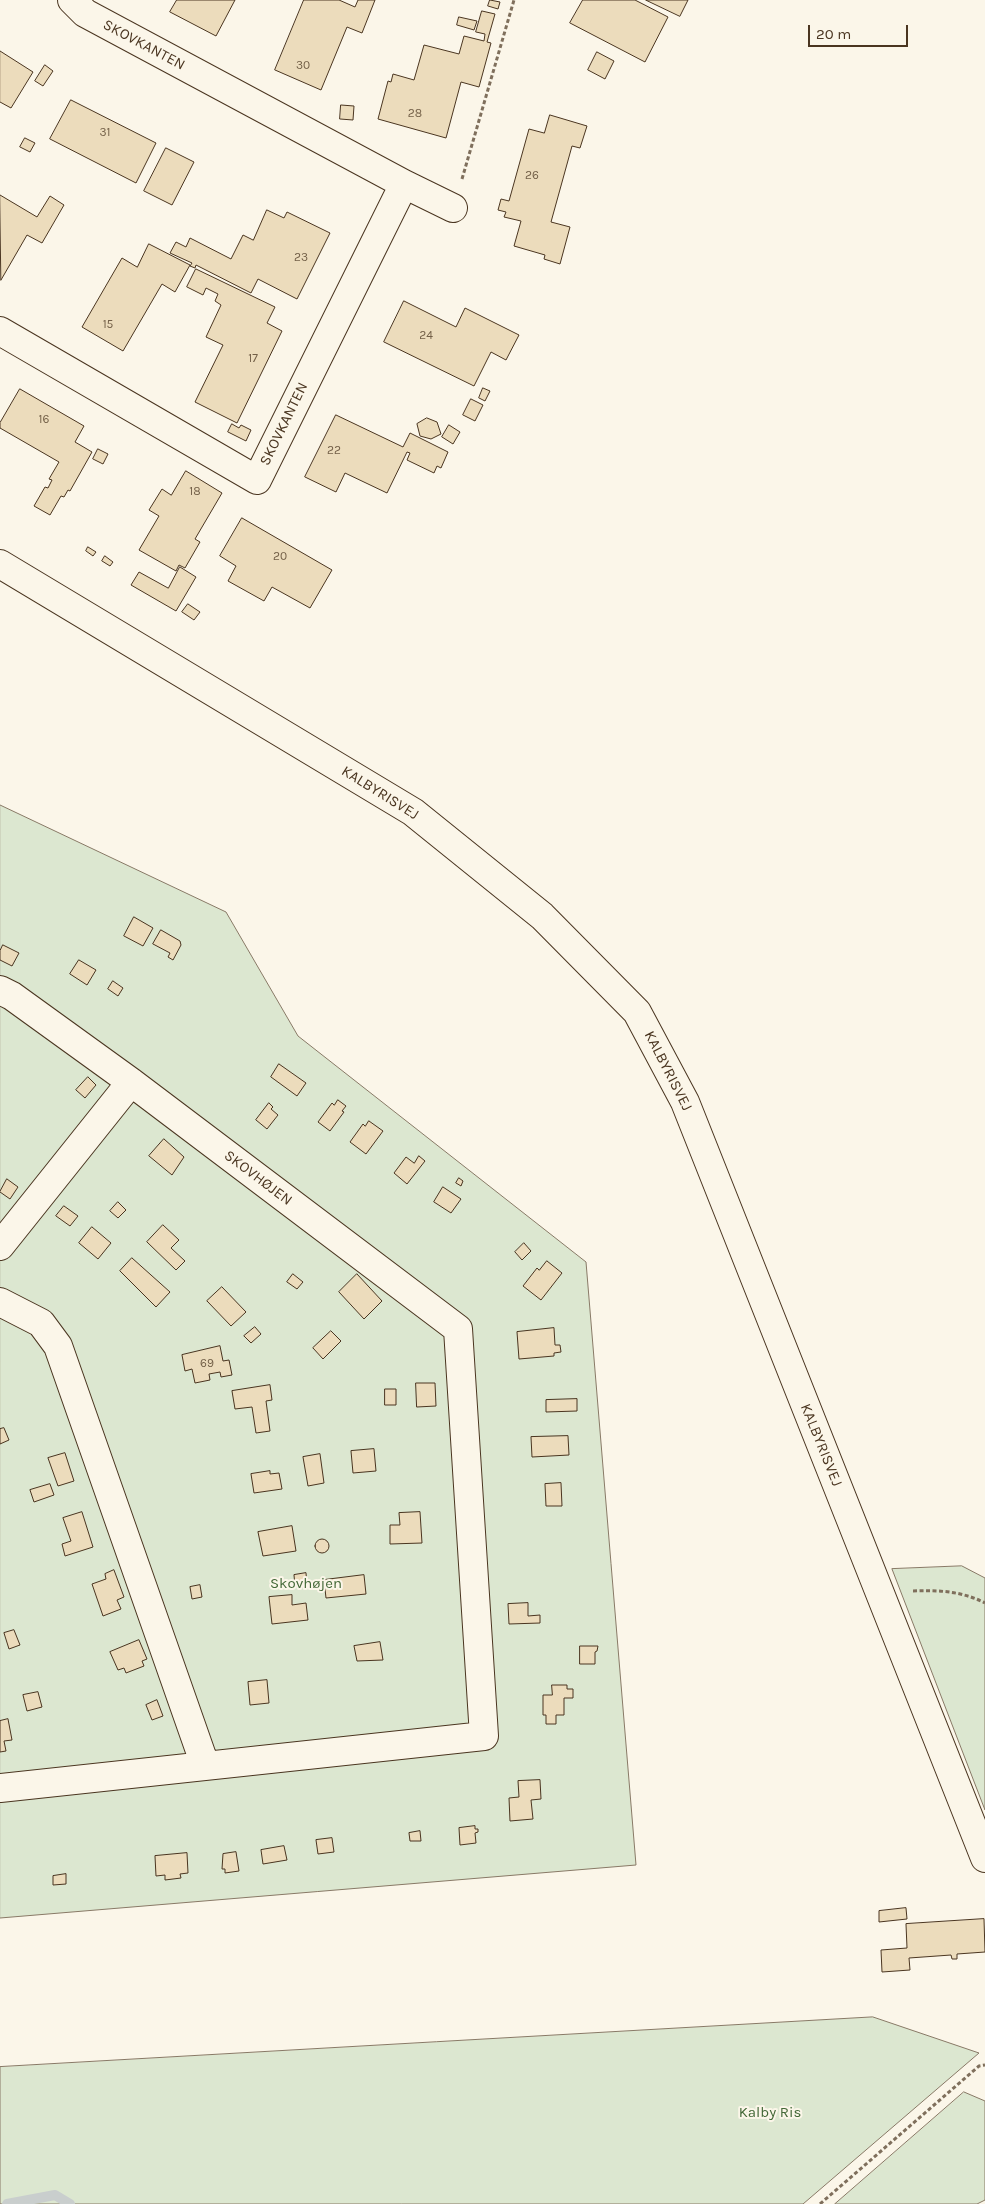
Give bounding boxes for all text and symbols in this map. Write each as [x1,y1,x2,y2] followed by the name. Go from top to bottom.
[810,15,910,47] scale bar
[100,16,188,74] street label: SKOVKANTEN
[816,25,851,43] text: 20 m
[296,59,310,73] house number: 30
[408,107,422,121] house number: 28
[99,126,111,140] house number: 31
[525,169,539,183] house number: 26
[294,251,308,265] house number: 23
[103,318,113,332] house number: 15
[419,329,433,343] house number: 24
[248,352,258,366] house number: 17
[256,379,312,469] street label: SKOVKANTEN
[39,413,49,427] house number: 16
[327,444,341,458] house number: 22
[189,485,201,499] house number: 18
[273,550,287,564] house number: 20
[338,762,422,824] street label: KALBYRISVEJ
[640,1028,696,1114] street label: KALBYRISVEJ
[220,1147,296,1209] street label: SKOVHØJEN
[200,1357,214,1371] house number: 69
[796,1401,846,1489] street label: KALBYRISVEJ
[270,1575,342,1593] park label: Skovhøjen
[739,2104,801,2122] park label: Kalby Ris

